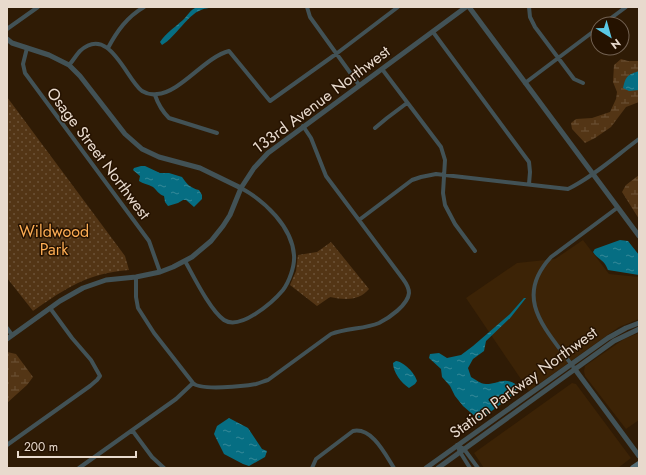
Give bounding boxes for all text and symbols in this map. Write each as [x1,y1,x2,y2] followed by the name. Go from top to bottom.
[590,16,630,56] north arrow
[608,35,624,53] text: N
[248,40,395,159] street label: 133rd Avenue Northwest
[41,83,156,224] street label: Osage Street Northwest
[19,220,89,261] park label: Wildwood Park
[445,321,602,444] street label: Station Parkway Northwest
[18,433,136,459] scale bar
[24,438,58,456] text: 200 m

